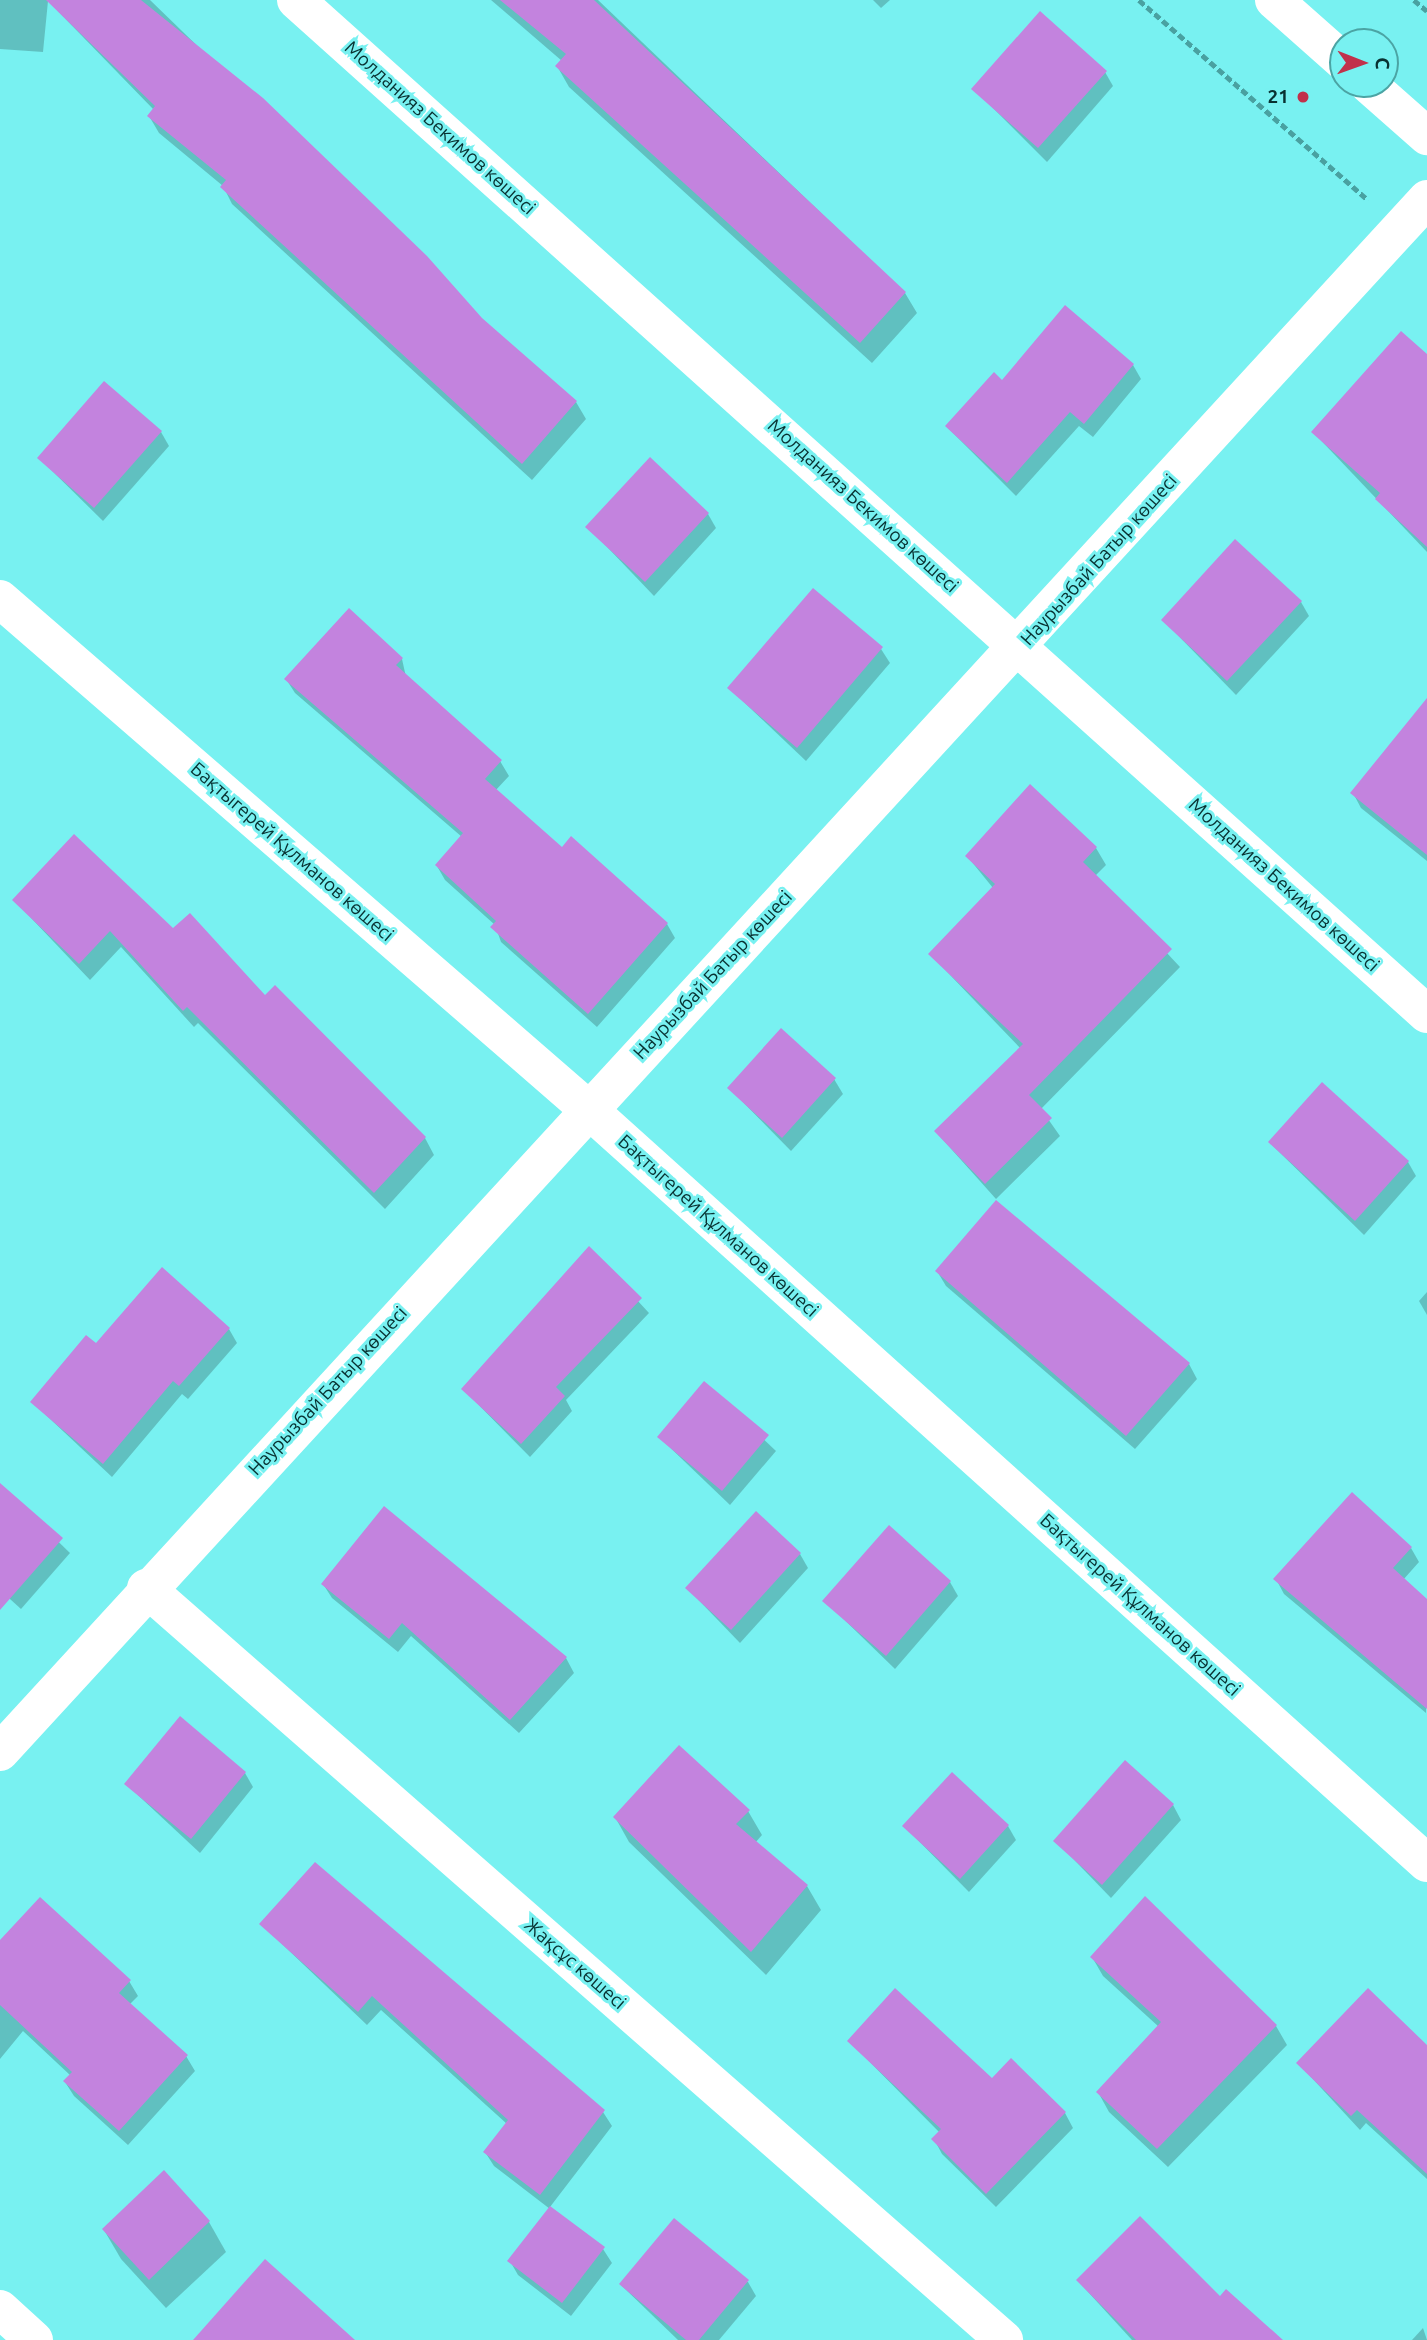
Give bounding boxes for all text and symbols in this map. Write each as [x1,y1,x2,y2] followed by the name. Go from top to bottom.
[1329,28,1399,98] north arrow
[340,36,540,220] street label: Молданияз Бекимов көшесі
[1372,57,1394,70] text: С
[1268,86,1289,108] place label: 21
[1295,89,1311,105] marker: 21
[763,414,963,598] street label: Молданияз Бекимов көшесі
[1016,470,1182,650] street label: Наурызбай Батыр көшесі
[186,758,398,946] street label: Бақтыгерей Құлманов көшесі
[1184,793,1384,977] street label: Молданияз Бекимов көшесі
[629,886,797,1064] street label: Наурызбай Батыр көшесі
[613,1130,823,1322] street label: Бақтыгерей Құлманов көшесі
[244,1302,412,1480] street label: Наурызбай Батыр көшесі
[1035,1509,1245,1701] street label: Бақтыгерей Құлманов көшесі
[519,1914,631,2014] street label: Жақсұс көшесі

